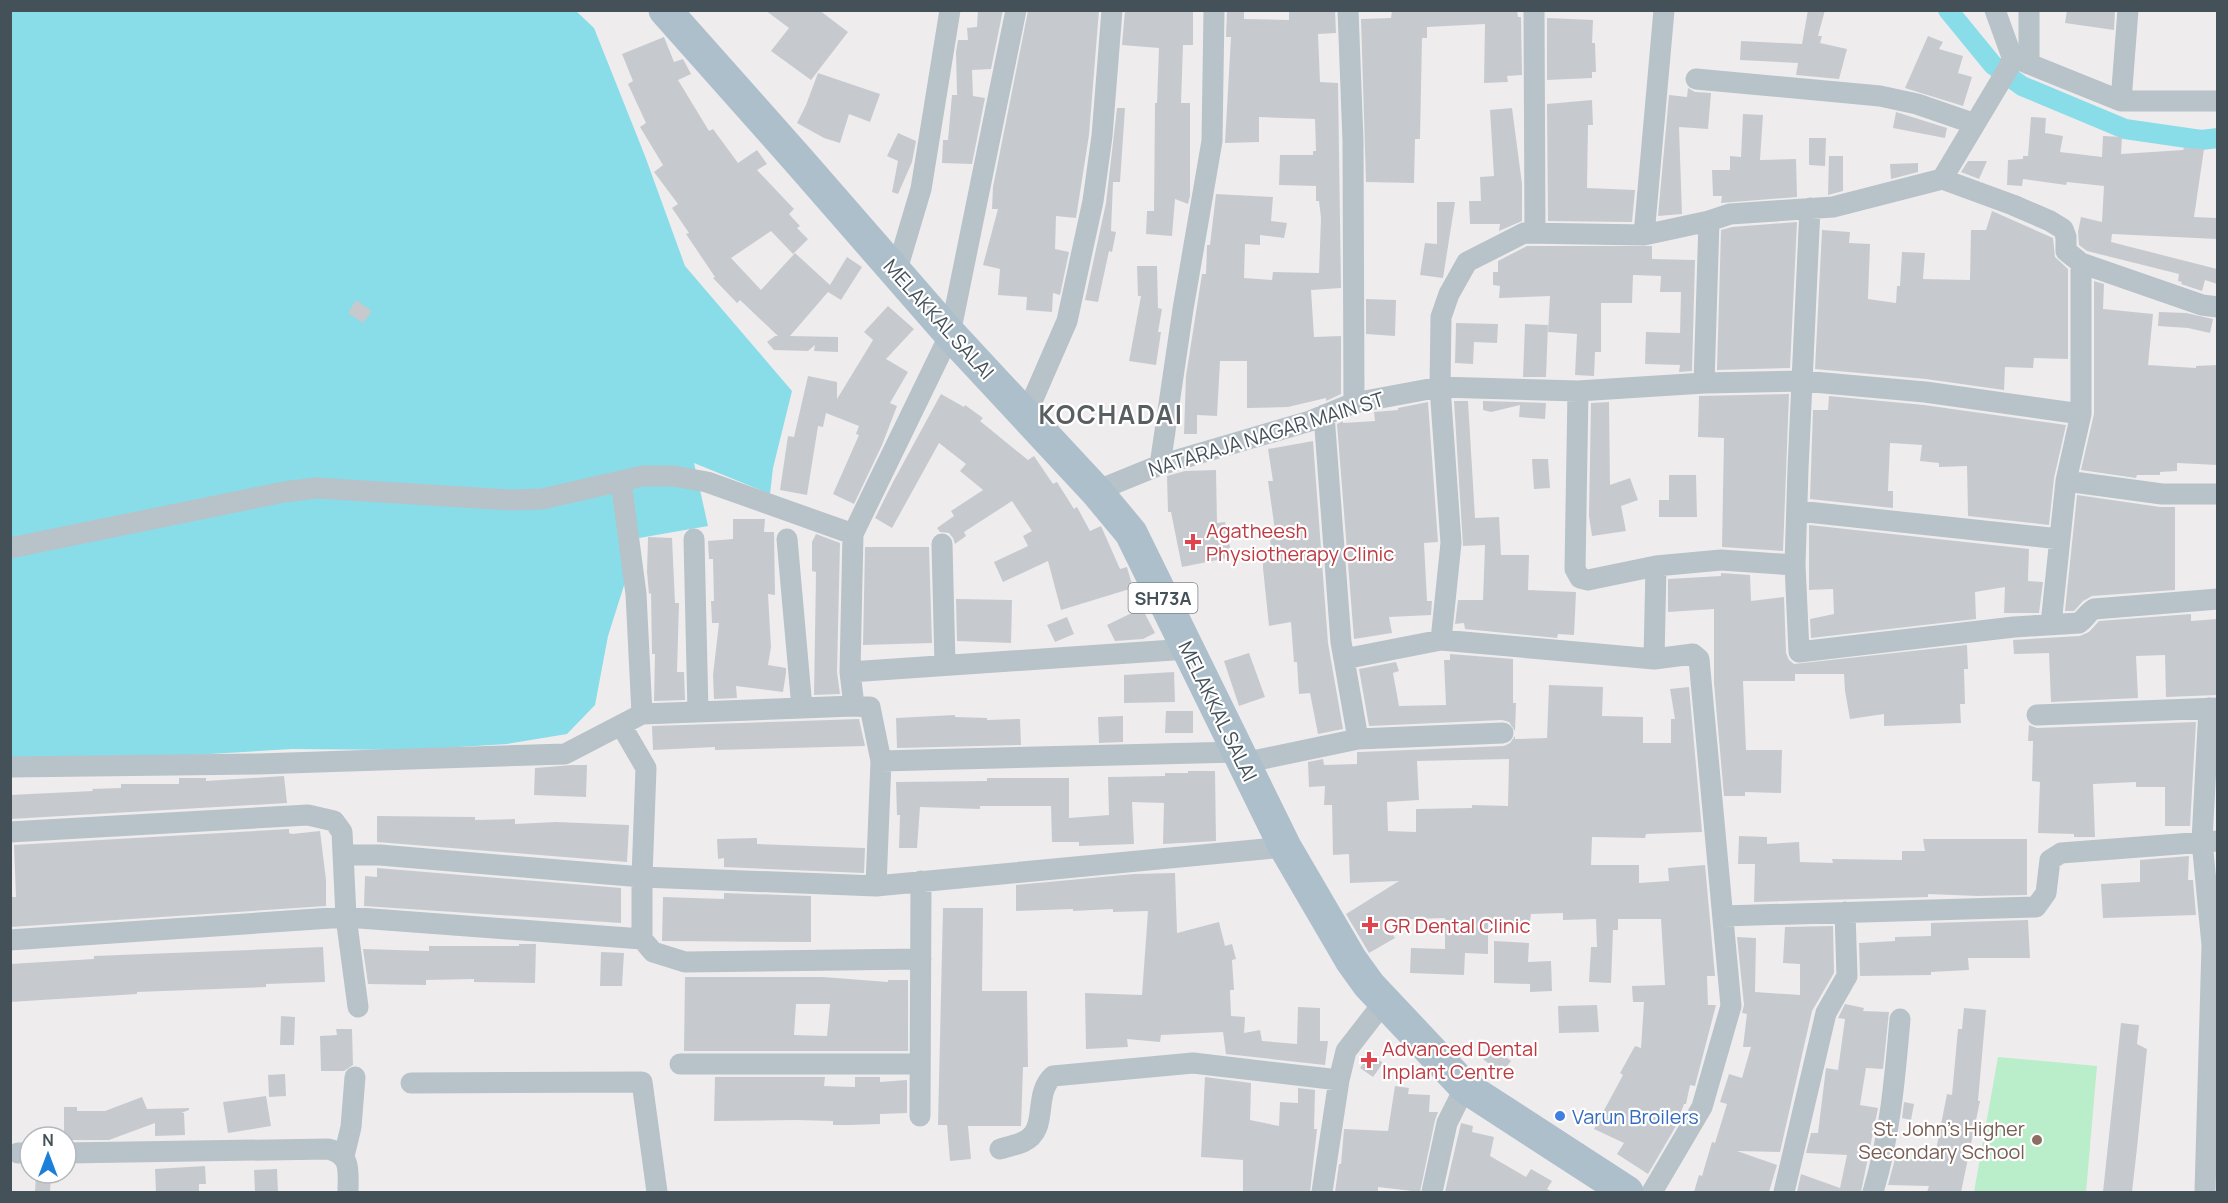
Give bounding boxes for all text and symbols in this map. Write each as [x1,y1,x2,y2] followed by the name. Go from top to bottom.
[878,253,1000,385] street label: MELAKKAL SALAI
[1145,385,1387,483] street label: NATARAJA NAGAR MAIN ST
[1038,396,1184,432] district label: KOCHADAI
[1206,517,1394,567] place label: Agatheesh Physiotherapy Clinic
[1184,533,1202,551] marker: Agatheesh Physiotherapy Clinic
[1128,583,1198,613] road number: SH73A
[1172,636,1264,786] street label: MELAKKAL SALAI
[1384,912,1530,939] place label: GR Dental Clinic
[1361,916,1379,934] marker: GR Dental Clinic
[1382,1035,1538,1085] place label: Advanced Dental Inplant Centre
[1360,1051,1378,1069] marker: Advanced Dental Inplant Centre
[1572,1103,1699,1130] place label: Varun Broilers
[1553,1109,1567,1123] marker: Varun Broilers
[1858,1115,2025,1165] place label: St. John's Higher Secondary School
[18,1125,78,1185] north arrow
[42,1129,54,1151] text: N
[2030,1133,2044,1147] marker: St. John's Higher Secondary School

